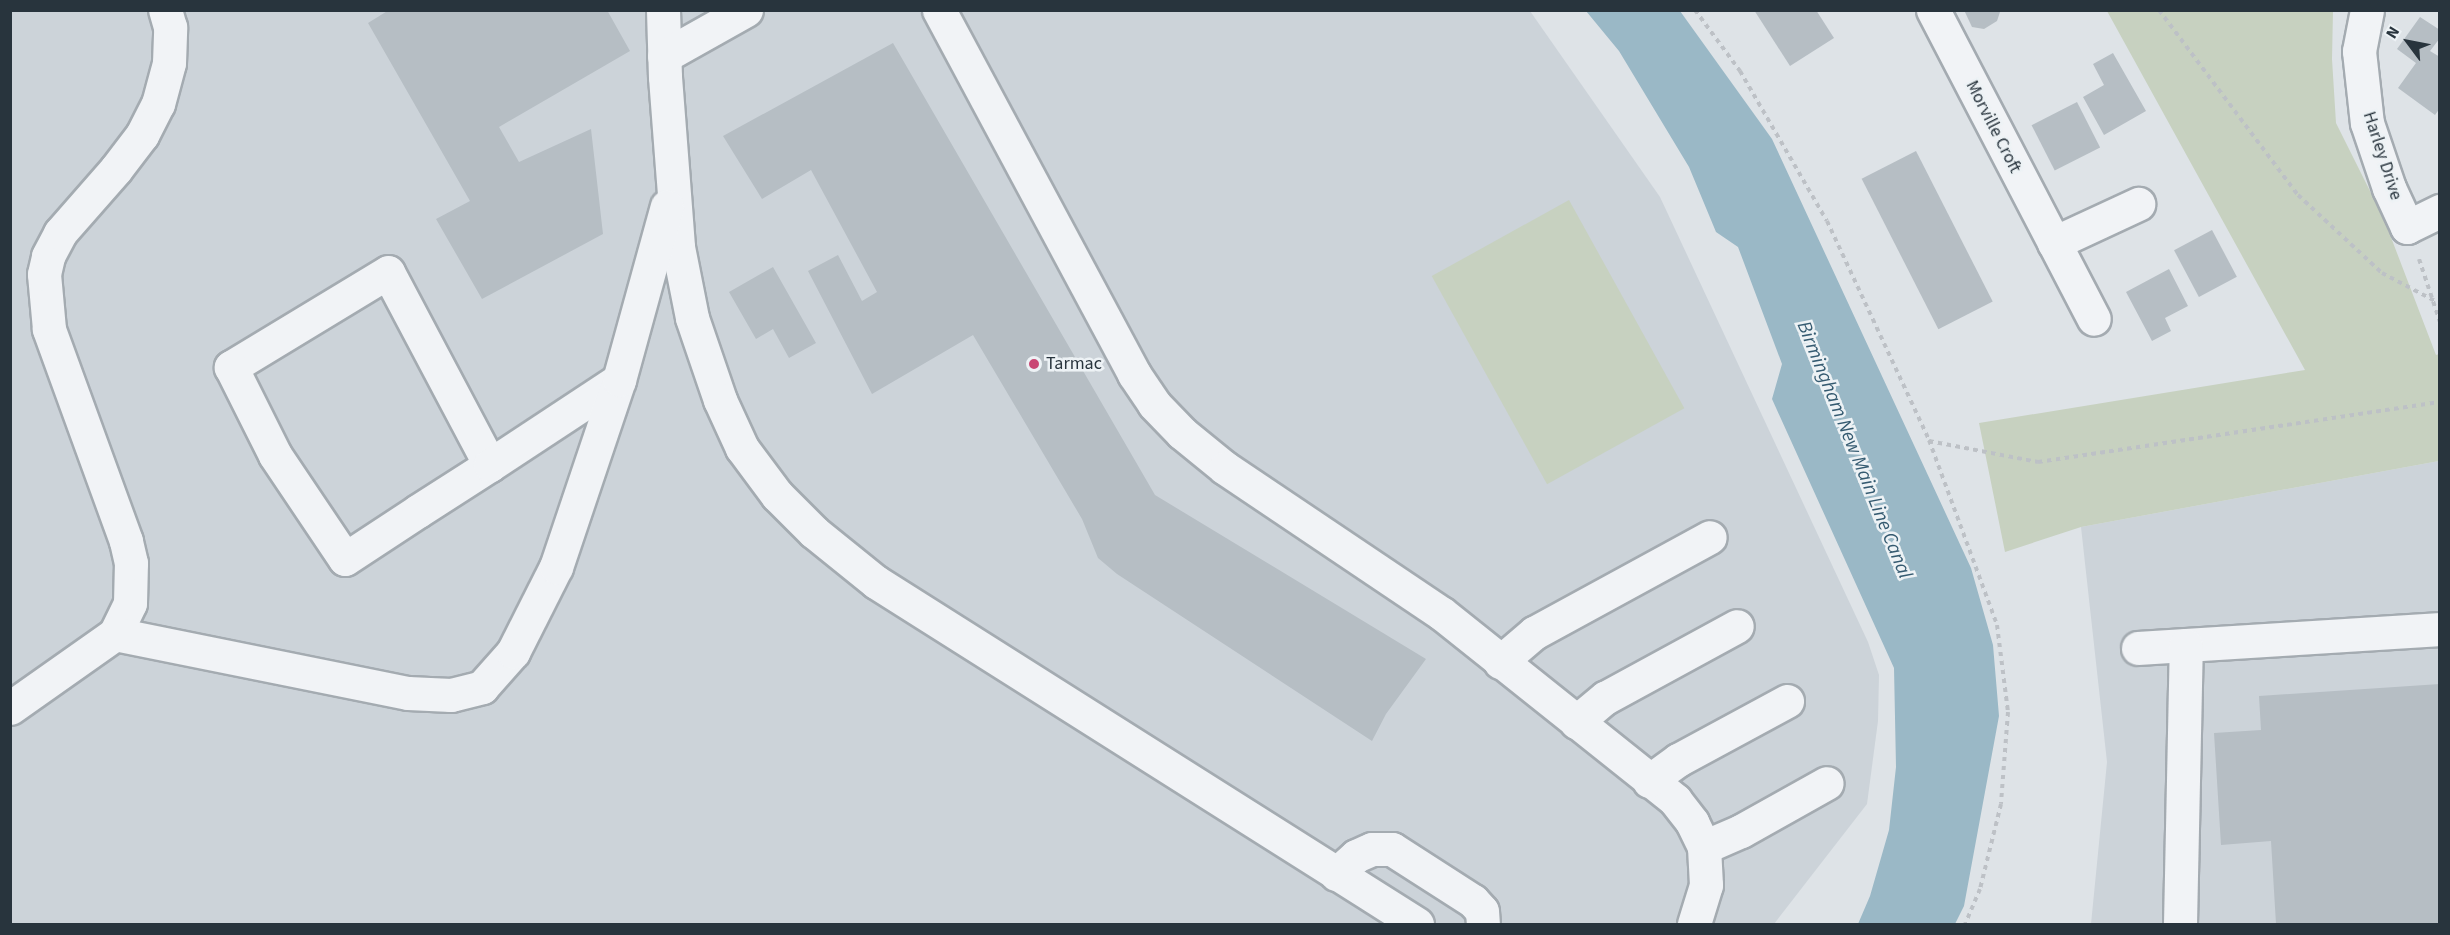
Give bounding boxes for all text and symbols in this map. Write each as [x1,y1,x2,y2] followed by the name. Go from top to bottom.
[2378,12,2438,72] north arrow
[2381,22,2405,43] text: N
[1960,77,2026,177] street label: Morville Croft
[2358,109,2406,203] street label: Harley Drive
[1791,318,1917,582] water label: Birmingham New Main Line Canal
[1046,353,1102,375] place label: Tarmac
[1027,357,1041,371] marker: Tarmac

